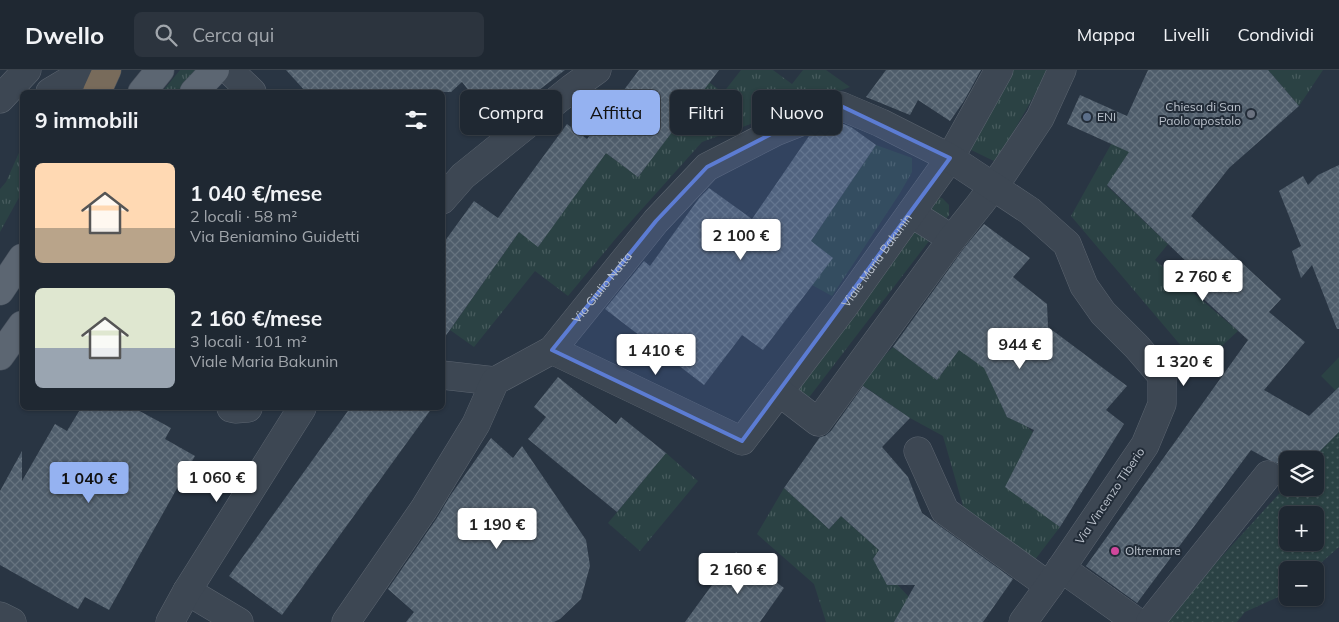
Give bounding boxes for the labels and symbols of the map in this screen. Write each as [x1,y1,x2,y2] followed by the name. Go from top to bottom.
[1159,99,1241,128] place label: Chiesa di San Paolo apostolo
[1245,108,1257,120] marker: Chiesa di San Paolo apostolo
[1097,109,1116,124] place label: ENI
[1081,111,1093,123] marker: ENI
[838,210,915,310] street label: Viale Maria Bakunin
[695,218,787,261] pin: 2 100 €
[569,249,635,326] street label: Via Giulio Natta
[1157,260,1249,302] pin: 2 760 €
[985,328,1055,370] pin: 944 €
[610,334,702,376] pin: 1 410 €
[1138,344,1230,387] pin: 1 320 €
[1072,444,1148,547] street label: Via Vincenzo Tiberio
[171,460,263,503] pin: 1 060 €
[43,462,135,504] pin: 1 040 €
[451,508,543,550] pin: 1 190 €
[1125,543,1181,558] place label: Oltremare
[1109,545,1121,557] marker: Oltremare
[692,552,784,595] pin: 2 160 €

